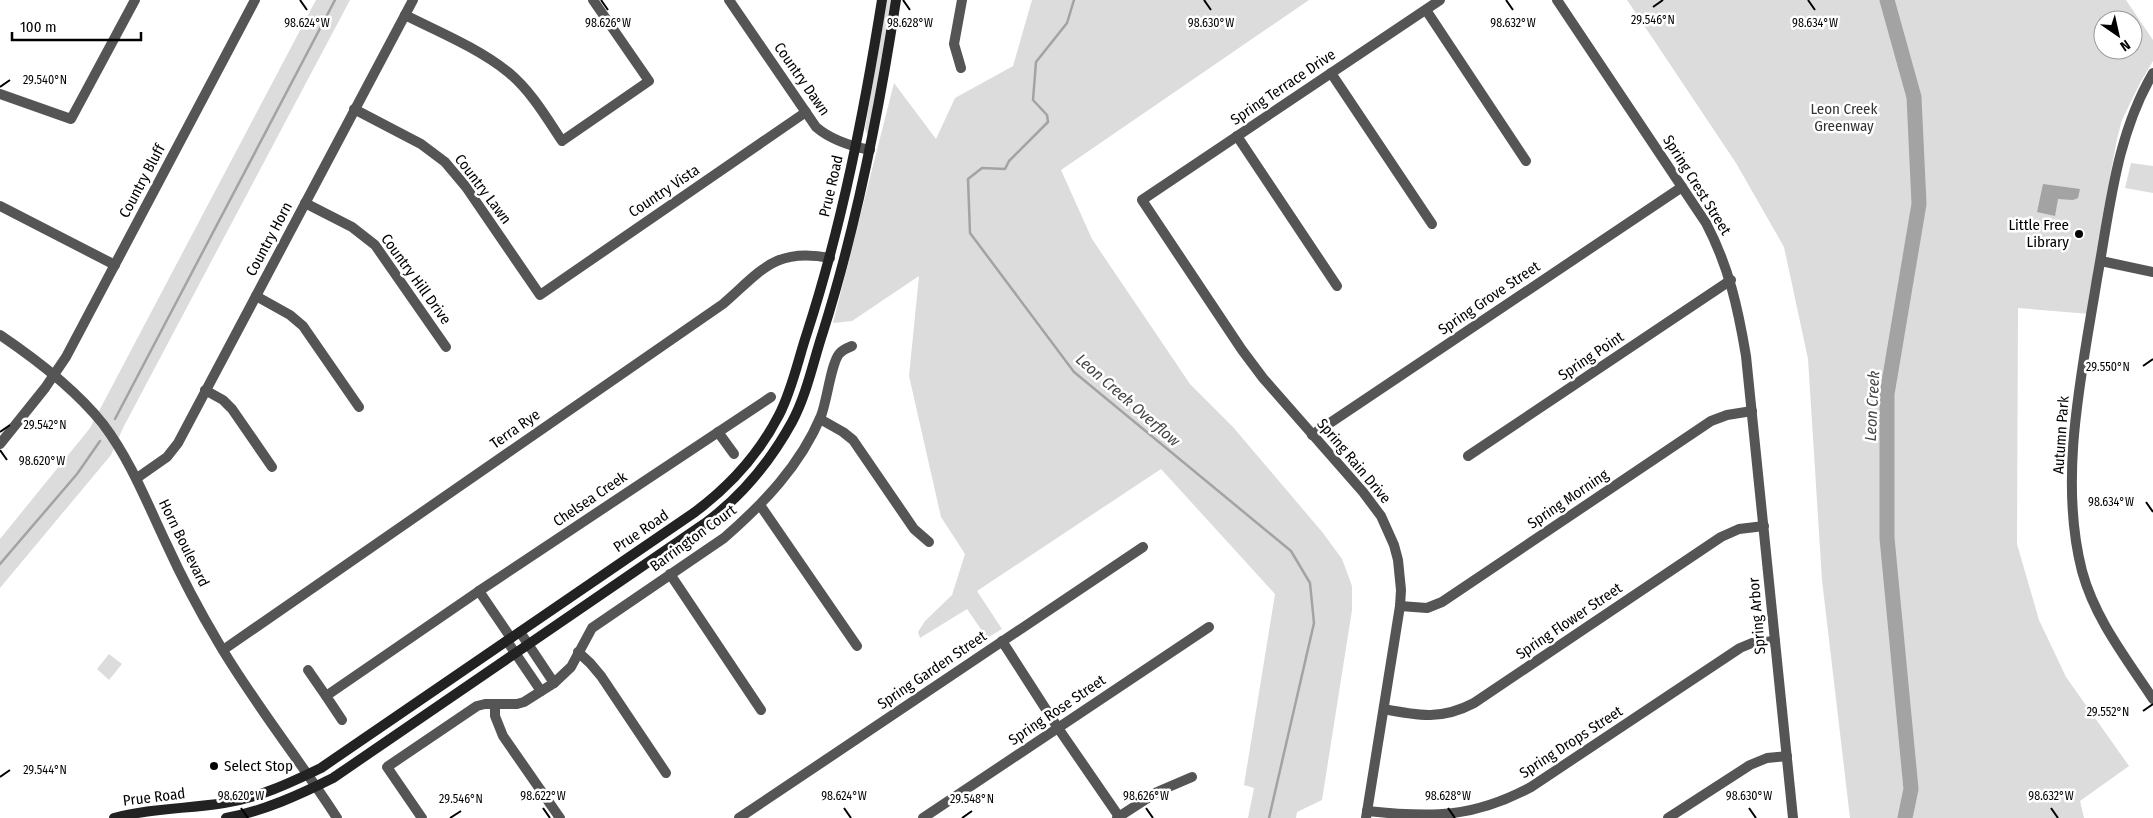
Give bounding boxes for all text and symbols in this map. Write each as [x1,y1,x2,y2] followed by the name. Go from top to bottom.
[12,10,141,42] scale bar
[2093,10,2143,60] north arrow
[1631,13,1675,27] text: 29.546°N
[284,16,330,30] text: 98.624°W
[585,16,631,30] text: 98.626°W
[887,16,933,30] text: 98.628°W
[1188,16,1234,30] text: 98.630°W
[1490,16,1536,30] text: 98.632°W
[1792,16,1838,30] text: 98.634°W
[20,18,57,36] text: 100 m
[2117,36,2133,55] text: N
[770,39,834,119] street label: Country Dawn
[1227,45,1339,129] street label: Spring Terrace Drive
[23,73,67,87] text: 29.540°N
[1810,100,1878,135] park label: Leon Creek Greenway
[1659,132,1735,238] street label: Spring Crest Street
[115,140,170,221] street label: Country Bluff
[451,150,515,228] street label: Country Lawn
[815,153,847,219] street label: Prue Road
[625,161,703,221] street label: Country Vista
[242,199,296,279] street label: Country Horn
[2008,216,2069,251] place label: Little Free Library
[2073,228,2085,240] marker: Little Free Library
[377,230,455,328] street label: Country Hill Drive
[1435,257,1543,339] street label: Spring Grove Street
[1555,328,1627,384] street label: Spring Point
[1072,350,1184,451] water label: Leon Creek Overflow
[2086,360,2130,374] text: 29.550°N
[1861,370,1883,442] water label: Leon Creek
[2049,395,2073,475] street label: Autumn Park
[487,405,543,453] street label: Terra Rye
[1313,415,1395,507] street label: Spring Rain Drive
[23,418,67,432] text: 29.542°N
[19,454,65,468] text: 98.620°W
[1524,465,1612,533] street label: Spring Morning
[550,468,630,530] street label: Chelsea Creek
[2088,495,2134,509] text: 98.634°W
[155,496,213,590] street label: Horn Boulevard
[646,501,740,575] street label: Barrington Court
[610,506,672,556] street label: Prue Road
[1745,576,1769,655] street label: Spring Arbor
[1513,579,1626,663] street label: Spring Flower Street
[874,627,990,713] street label: Spring Garden Street
[1005,671,1109,749] street label: Spring Rose Street
[1516,702,1626,782] street label: Spring Drops Street
[2087,705,2129,719] text: 29.552°N
[224,757,293,775] place label: Select Stop
[208,760,220,772] marker: Select Stop
[23,763,67,777] text: 29.544°N
[122,784,186,810] street label: Prue Road
[218,789,264,803] text: 98.620°W
[520,789,566,803] text: 98.622°W
[821,789,867,803] text: 98.624°W
[1123,789,1169,803] text: 98.626°W
[1425,789,1471,803] text: 98.628°W
[1726,789,1772,803] text: 98.630°W
[2028,789,2074,803] text: 98.632°W
[439,792,483,806] text: 29.546°N
[950,792,994,806] text: 29.548°N

